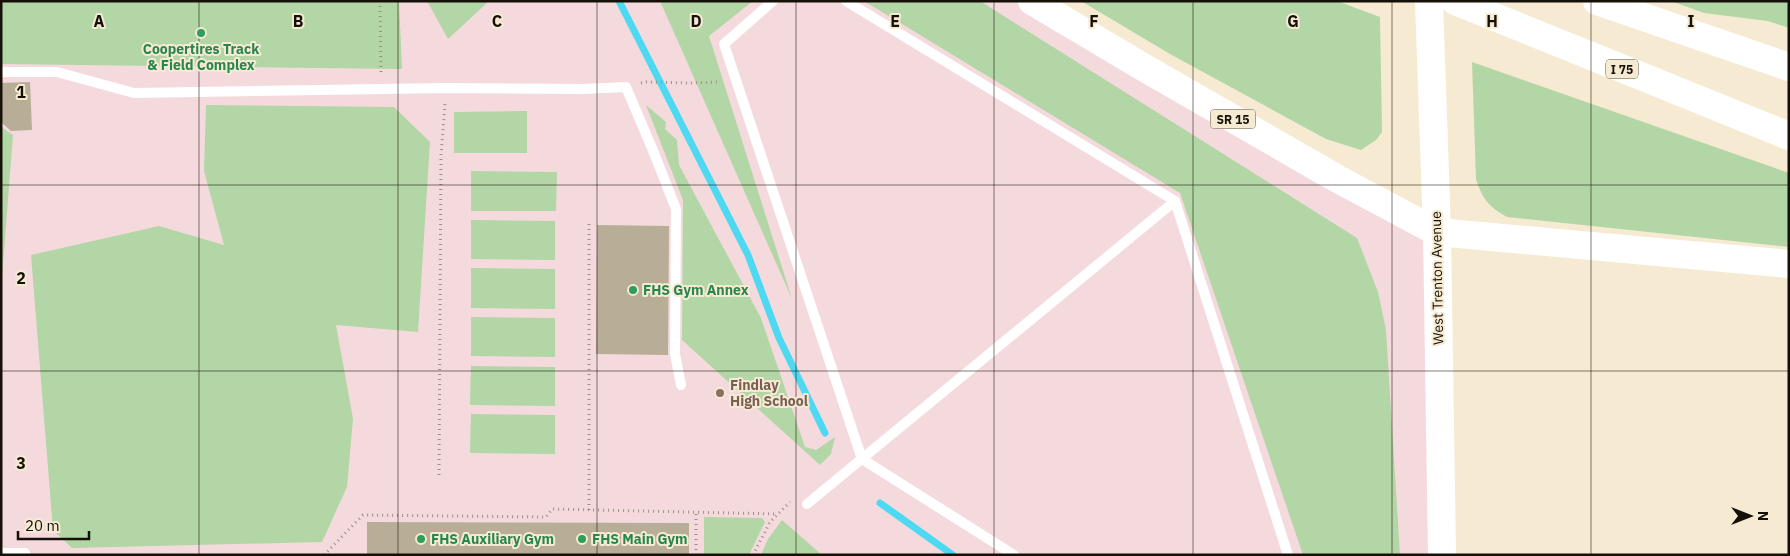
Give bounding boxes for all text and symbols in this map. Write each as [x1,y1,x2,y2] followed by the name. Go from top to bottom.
[94,11,105,31] text: A
[293,11,304,31] text: B
[492,11,502,31] text: C
[690,11,702,31] text: D
[890,11,900,31] text: E
[1089,11,1099,31] text: F
[1287,11,1299,31] text: G
[1486,11,1498,31] text: H
[1688,11,1695,31] text: I
[195,27,207,39] marker: Coopertires Track & Field Complex
[143,40,260,74] place label: Coopertires Track & Field Complex
[1606,60,1638,78] road number: I 75
[16,82,26,102] text: 1
[1210,110,1256,128] road number: SR 15
[1427,211,1447,345] street label: West Trenton Avenue
[16,268,26,288] text: 2
[643,281,749,299] place label: FHS Gym Annex
[627,284,639,296] marker: FHS Gym Annex
[730,376,808,410] place label: Findlay High School
[714,387,726,399] marker: Findlay High School
[16,453,26,473] text: 3
[1725,491,1775,541] north arrow
[18,508,89,540] scale bar
[1754,511,1772,521] text: N
[25,516,60,535] text: 20 m
[431,530,554,548] place label: FHS Auxiliary Gym
[592,530,688,548] place label: FHS Main Gym
[415,533,427,545] marker: FHS Auxiliary Gym
[576,533,588,545] marker: FHS Main Gym

